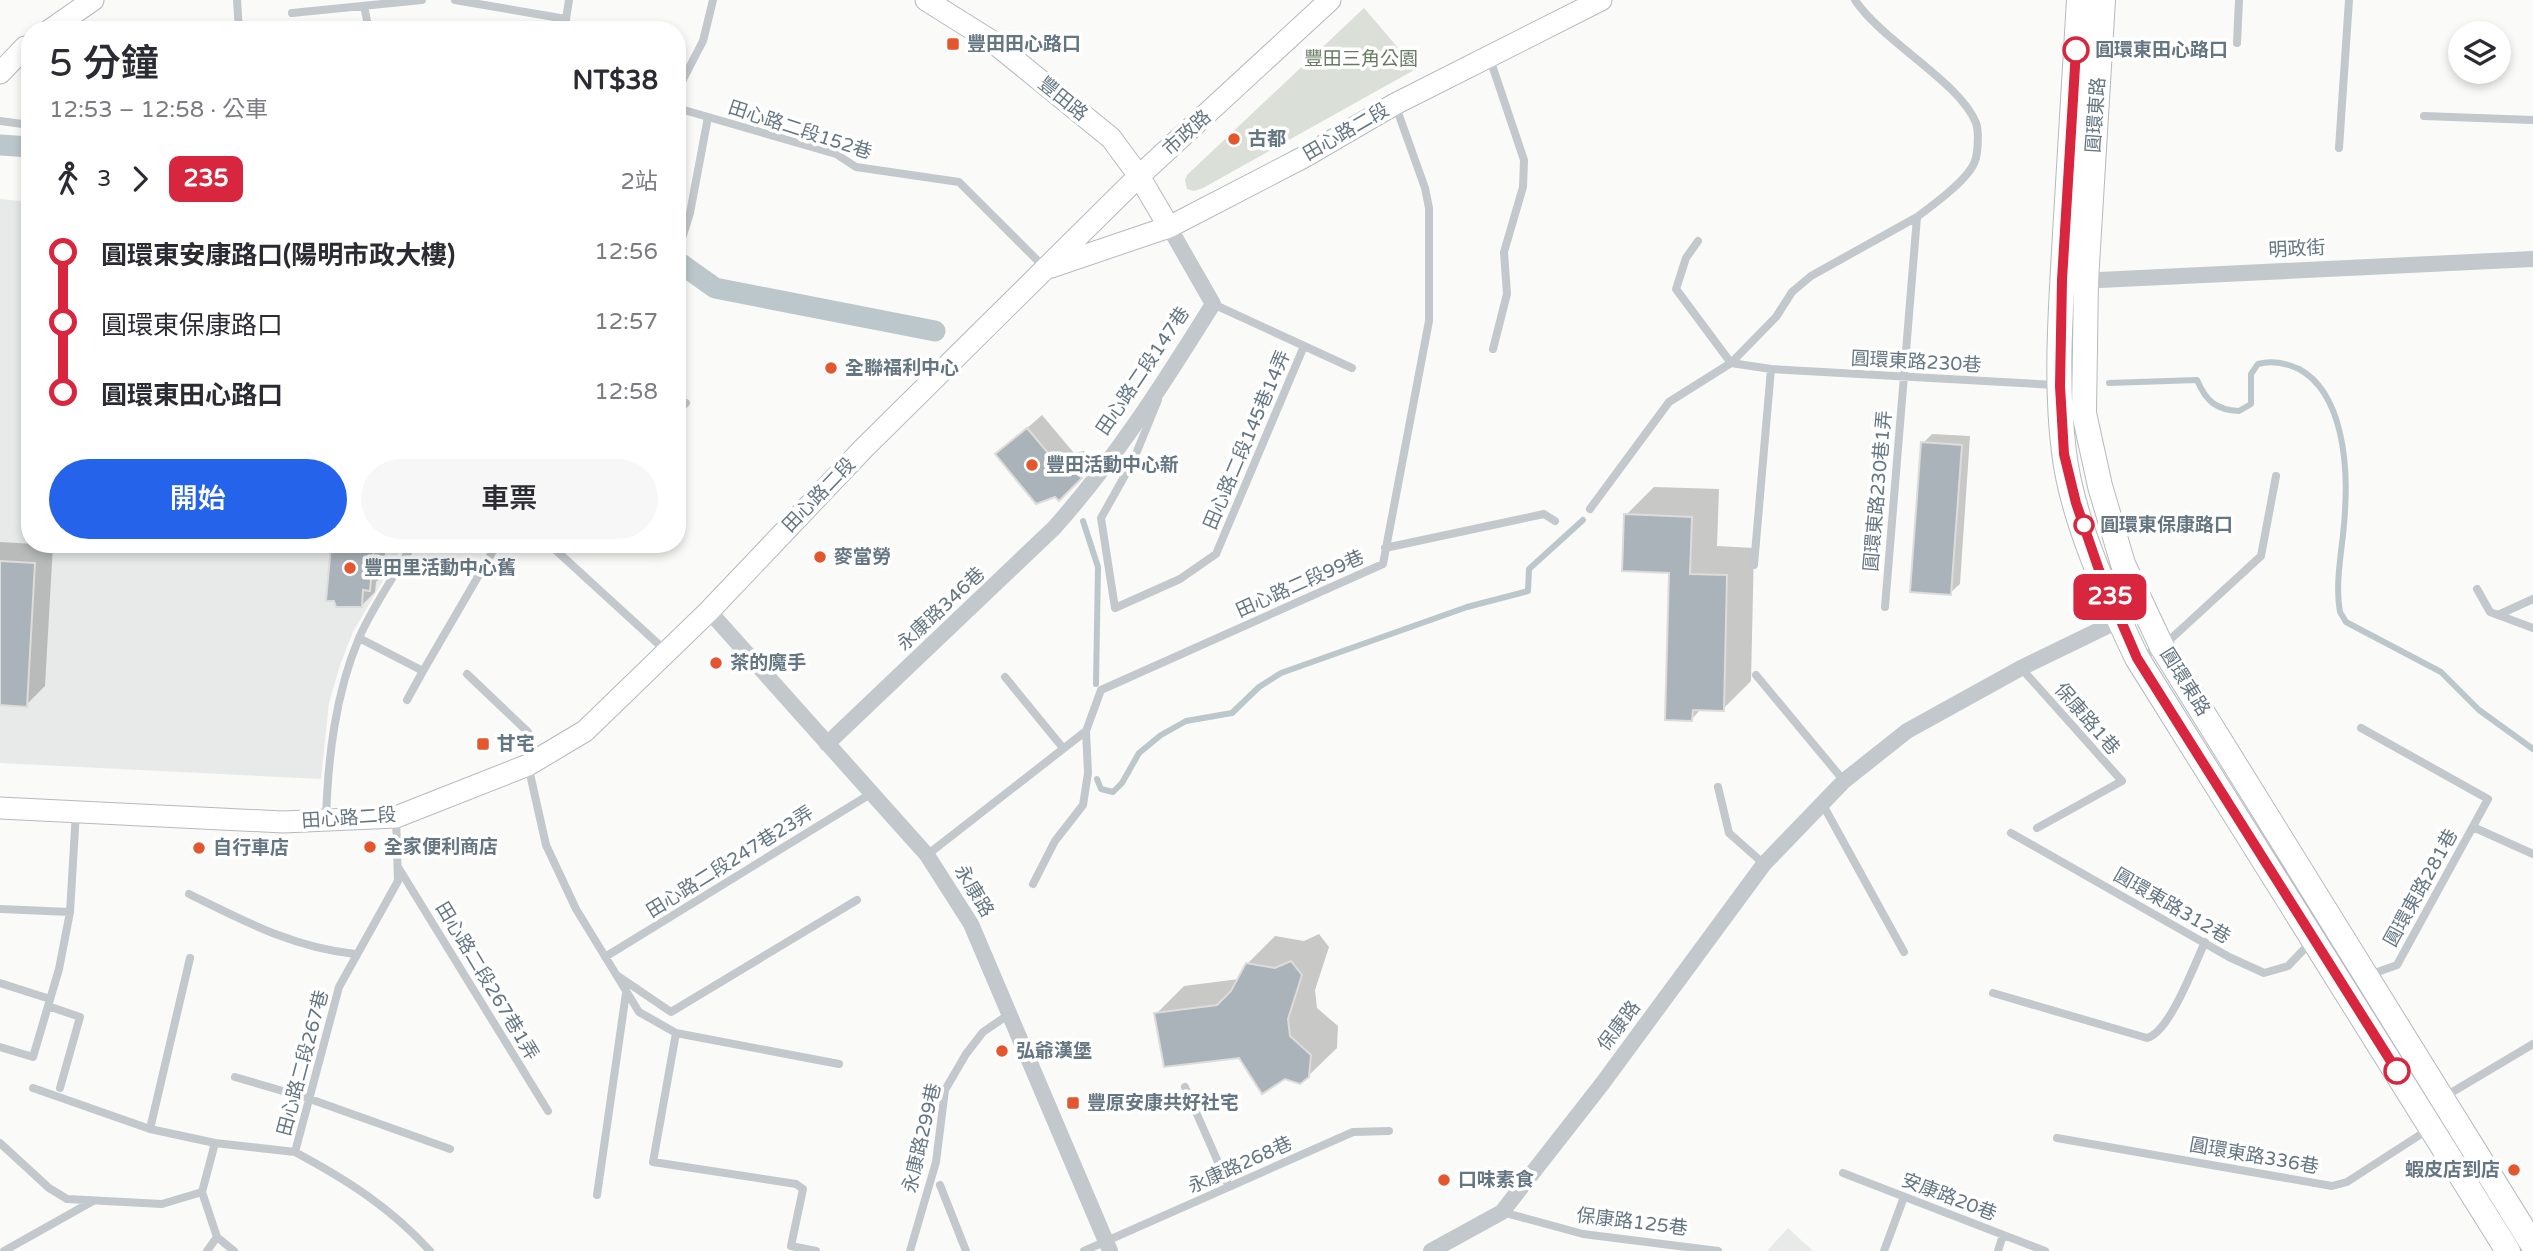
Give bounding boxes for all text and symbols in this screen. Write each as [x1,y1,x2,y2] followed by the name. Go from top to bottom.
[2448,21,2511,84] map controls
[2448,21,2511,84] button: layers
[967,33,1081,55] place label: 豐田田心路口
[945,36,961,52] marker: 豐田田心路口
[2063,37,2089,63] marker: 圓環東田心路口
[2095,39,2228,61] place label: 圓環東田心路口
[49,41,159,87] text: 5 分鐘
[1304,48,1418,70] park label: 豐田三角公園
[573,65,658,96] text: NT$38
[1034,73,1092,125] street label: 豐田路
[2082,76,2110,154] street label: 圓環東路
[49,96,268,124] text: 12:53 – 12:58 · 公車
[725,96,875,164] street label: 田心路二段152巷
[1299,99,1393,165] street label: 田心路二段
[1158,106,1216,160] street label: 市政路
[1248,128,1286,150] place label: 古都
[1226,131,1242,147] marker: 古都
[49,160,87,198] icon: walk
[121,160,159,198] icon: forward
[183,164,229,193] text: 235
[97,165,111,193] text: 3
[621,168,658,196] text: 2站
[2268,237,2326,261] street label: 明政街
[594,238,658,266] text: 12:56
[101,240,455,271] text: 圓環東安康路口(陽明市政大樓)
[1092,303,1194,439] street label: 田心路二段147巷
[594,308,658,336] text: 12:57
[101,310,283,341] text: 圓環東保康路口
[1199,347,1295,533] street label: 田心路二段145巷14弄
[1850,348,1982,376] street label: 圓環東路230巷
[845,357,959,379] place label: 全聯福利中心
[823,360,839,376] marker: 全聯福利中心
[594,378,658,406] text: 12:58
[101,380,283,411] text: 圓環東田心路口
[1860,409,1896,573] street label: 圓環東路230巷1弄
[778,453,860,537] street label: 田心路二段
[1046,454,1179,476] place label: 豐田活動中心新
[1024,457,1040,473] marker: 豐田活動中心新
[49,459,347,539] button: 開始
[361,459,658,539] button: 車票
[2100,514,2233,536] place label: 圓環東保康路口
[2074,515,2094,535] marker: 圓環東保康路口
[834,546,891,568] place label: 麥當勞
[1233,546,1367,622] street label: 田心路二段99巷
[812,549,828,565] marker: 麥當勞
[364,557,516,579] place label: 豐田里活動中心舊
[342,560,358,576] marker: 豐田里活動中心舊
[893,563,989,655] street label: 永康路346巷
[2070,574,2150,620] line badge: 235
[2087,582,2133,611] text: 235
[2156,644,2214,720] street label: 圓環東路
[730,652,806,674] place label: 茶的魔手
[708,655,724,671] marker: 茶的魔手
[2050,679,2124,759] street label: 保康路1巷
[497,733,535,755] place label: 甘宅
[475,736,491,752] marker: 甘宅
[642,802,818,922] street label: 田心路二段247巷23弄
[301,804,397,832] street label: 田心路二段
[2380,825,2462,951] street label: 圓環東路281巷
[384,836,498,858] place label: 全家便利商店
[213,837,289,859] place label: 自行車店
[362,839,378,855] marker: 全家便利商店
[191,840,207,856] marker: 自行車店
[950,861,998,921] street label: 永康路
[2110,864,2234,948] street label: 圓環東路312巷
[431,898,543,1064] street label: 田心路二段267巷1弄
[273,988,333,1138] street label: 田心路二段267巷
[1593,997,1645,1055] street label: 保康路
[1016,1040,1092,1062] place label: 弘爺漢堡
[994,1043,1010,1059] marker: 弘爺漢堡
[2384,1058,2410,1084] unlabelled marker
[899,1081,945,1195] street label: 永康路299巷
[1087,1092,1239,1114] place label: 豐原安康共好社宅
[1065,1095,1081,1111] marker: 豐原安康共好社宅
[1184,1132,1296,1198] street label: 永康路268巷
[2188,1134,2320,1178] street label: 圓環東路336巷
[2405,1159,2500,1181] place label: 蝦皮店到店
[2506,1162,2522,1178] marker: 蝦皮店到店
[1458,1169,1534,1191] place label: 口味素食
[1898,1169,2000,1225] street label: 安康路20巷
[1436,1172,1452,1188] marker: 口味素食
[1575,1204,1689,1240] street label: 保康路125巷

